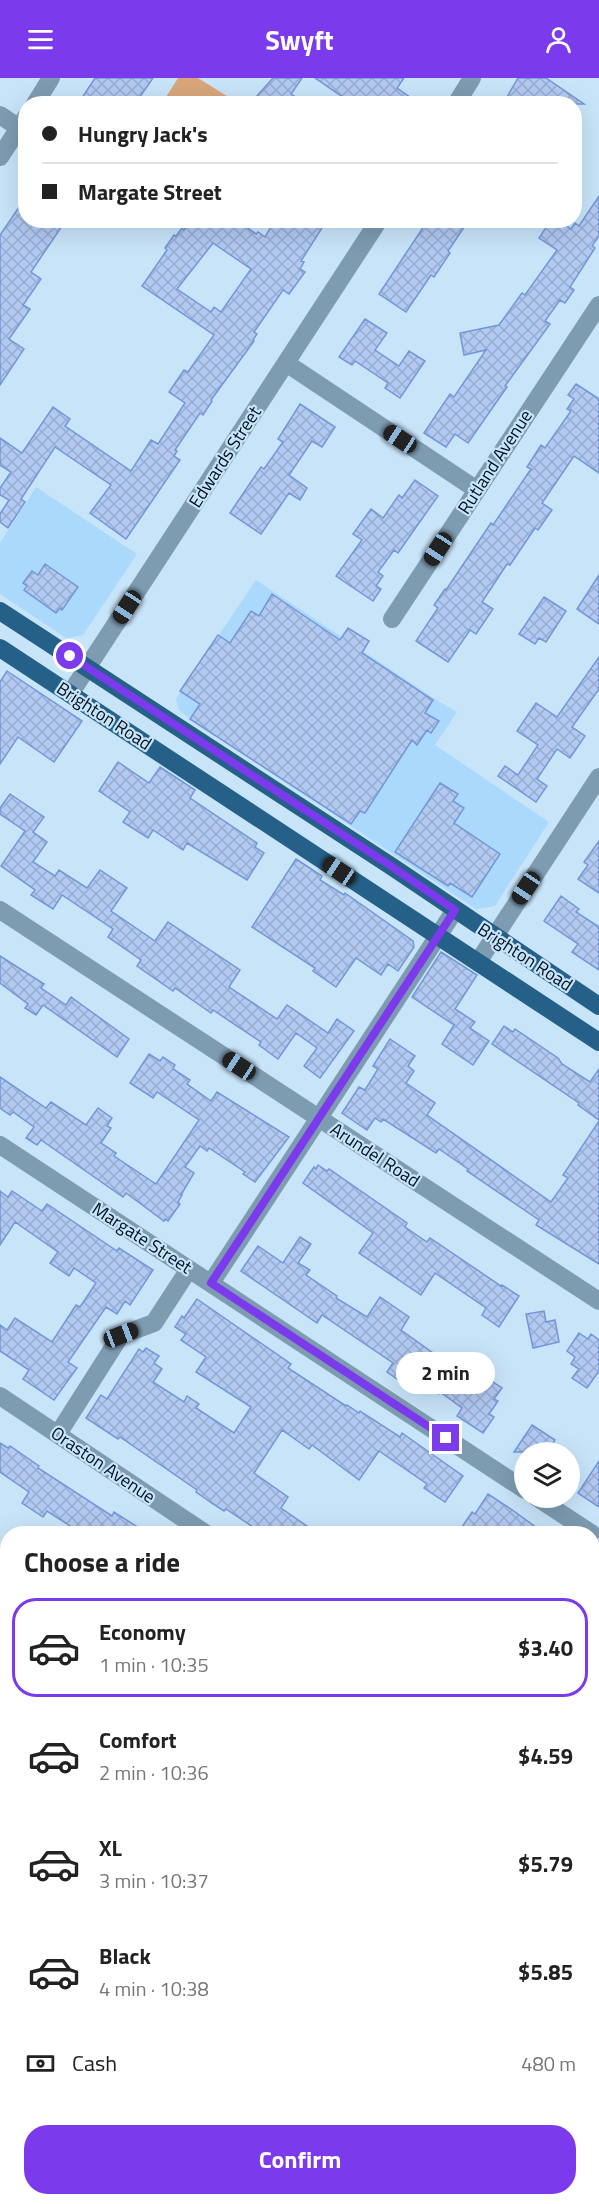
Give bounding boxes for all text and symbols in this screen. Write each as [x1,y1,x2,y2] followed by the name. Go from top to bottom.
[265,19,334,60] text: Swyft
[24,23,57,56] icon: menu
[542,23,575,56] icon: person
[78,117,208,151] text: Hungry Jack's
[78,175,222,209] text: Margate Street
[182,400,268,513] street label: Edwards Street
[451,404,538,519] street label: Rutland Avenue
[380,422,420,456] car
[421,529,455,569] car
[110,587,144,627] car
[56,642,83,669] route start
[51,675,157,756] street label: Brighton Road
[319,853,359,889] car
[508,868,544,908] car
[472,916,578,997] street label: Brighton Road
[219,1049,259,1083] car
[325,1116,425,1194] street label: Arundel Road
[87,1195,198,1280] street label: Margate Street
[101,1320,141,1350] car
[396,1351,496,1393] callout: 2 min
[421,1357,470,1388] text: 2 min
[45,1419,161,1510] street label: Oraston Avenue
[432,1424,459,1451] route end
[514,1442,580,1508] map controls
[514,1442,580,1508] button: layers
[24,1541,180,1582] text: Choose a ride
[99,1615,186,1649] text: Economy
[27,1621,81,1675] icon: car
[518,1631,573,1665] text: $3.40
[99,1649,209,1680] text: 1 min · 10:35
[99,1723,177,1757] text: Comfort
[27,1729,81,1783] icon: car
[518,1739,573,1773] text: $4.59
[99,1757,209,1788] text: 2 min · 10:36
[99,1831,122,1865] text: XL
[27,1837,81,1891] icon: car
[518,1847,573,1881] text: $5.79
[99,1865,209,1896] text: 3 min · 10:37
[99,1939,151,1973] text: Black
[27,1945,81,1999] icon: car
[518,1955,573,1989] text: $5.85
[99,1973,209,2004] text: 4 min · 10:38
[72,2046,117,2080] text: Cash
[24,2047,57,2080] icon: cash
[521,2048,576,2079] text: 480 m
[24,2125,576,2194] button: Confirm

